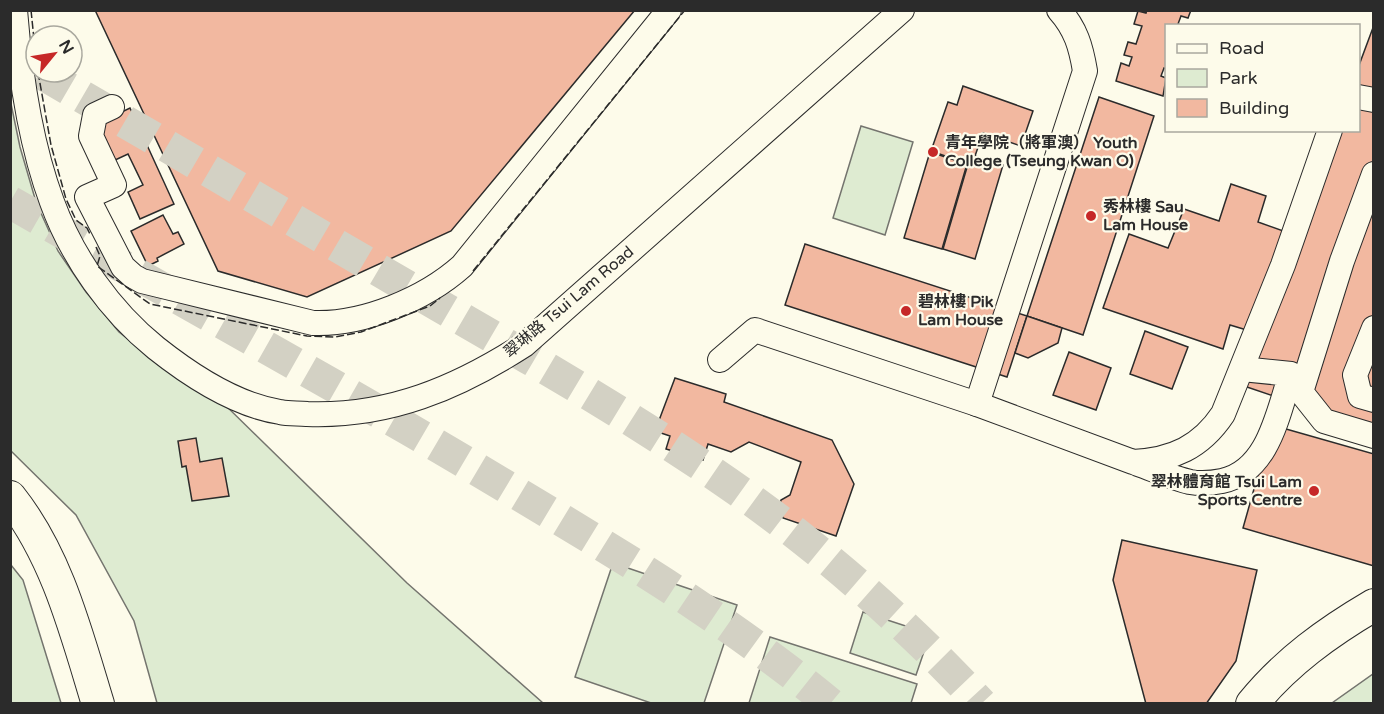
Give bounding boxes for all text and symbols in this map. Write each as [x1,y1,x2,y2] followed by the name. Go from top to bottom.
[24,24,84,84] north arrow
[1165,24,1360,132] legend
[54,36,78,58] text: N
[1219,37,1264,59] text: Road
[1219,67,1258,89] text: Park
[1219,97,1289,119] text: Building
[945,133,1138,171] place label: 青年學院（將軍澳） Youth College (Tseung Kwan O)
[926,145,940,159] marker: 青年學院（將軍澳） Youth College (Tseung Kwan O)
[1103,197,1188,235] place label: 秀林樓 Sau Lam House
[1084,209,1098,223] marker: 秀林樓 Sau Lam House
[500,242,638,362] street label: 翠琳路 Tsui Lam Road
[918,292,1003,330] place label: 碧林樓 Pik Lam House
[899,304,913,318] marker: 碧林樓 Pik Lam House
[1151,472,1302,510] place label: 翠林體育館 Tsui Lam Sports Centre
[1307,484,1321,498] marker: 翠林體育館 Tsui Lam Sports Centre

